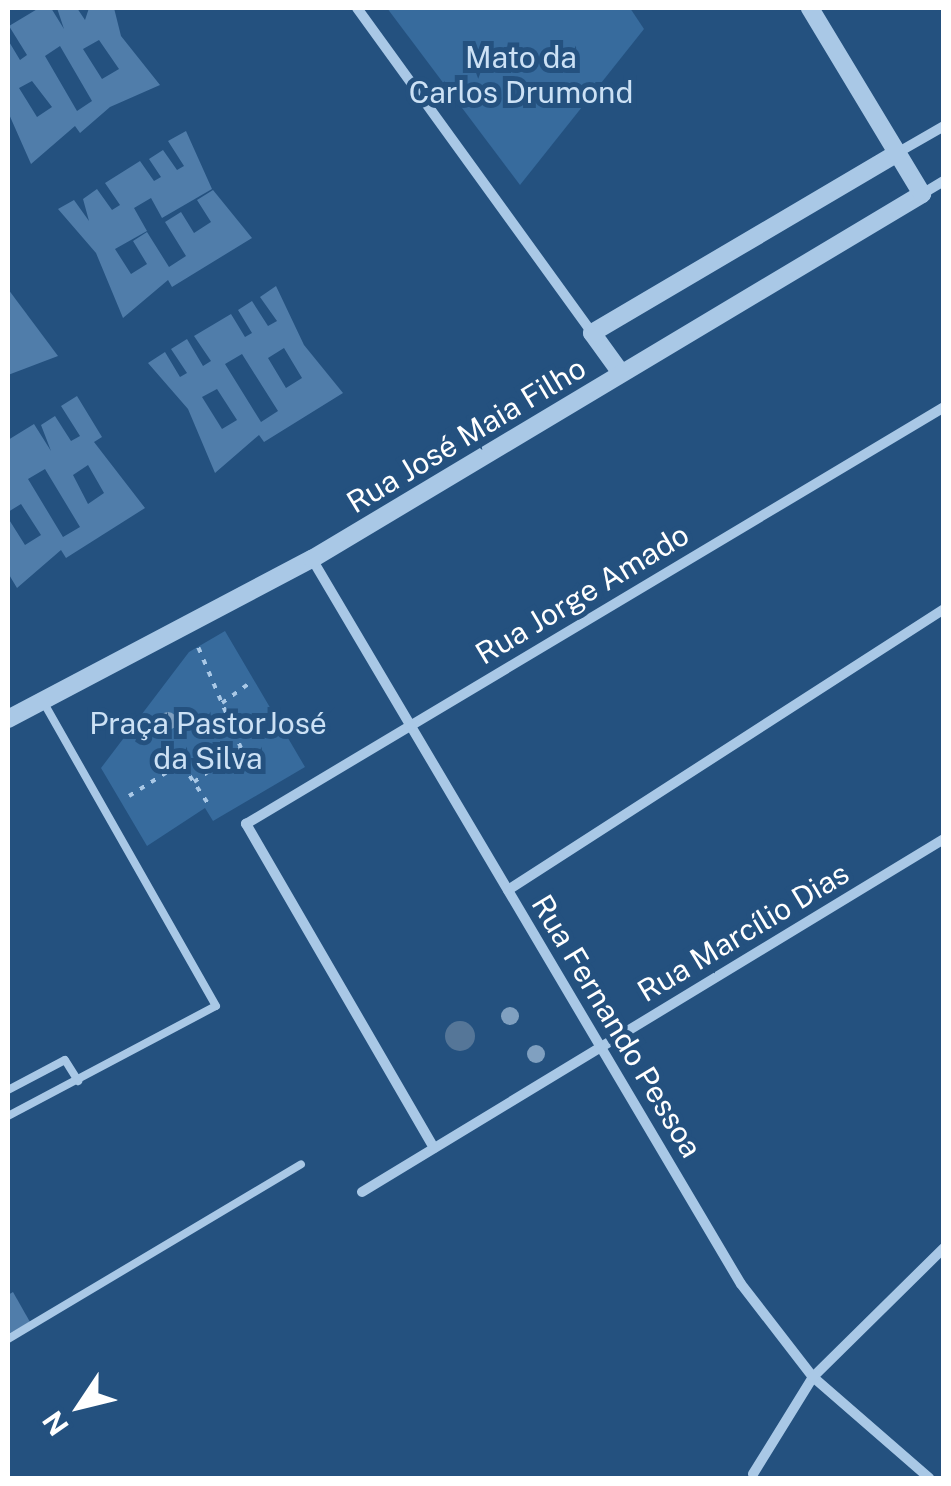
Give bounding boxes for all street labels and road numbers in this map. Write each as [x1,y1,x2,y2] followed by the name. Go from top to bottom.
[340,349,592,521] street label: Rua José Maia Filho
[469,516,695,672] street label: Rua Jorge Amado
[631,855,855,1009] street label: Rua Marcílio Dias
[524,888,710,1164] street label: Rua Fernando Pessoa

